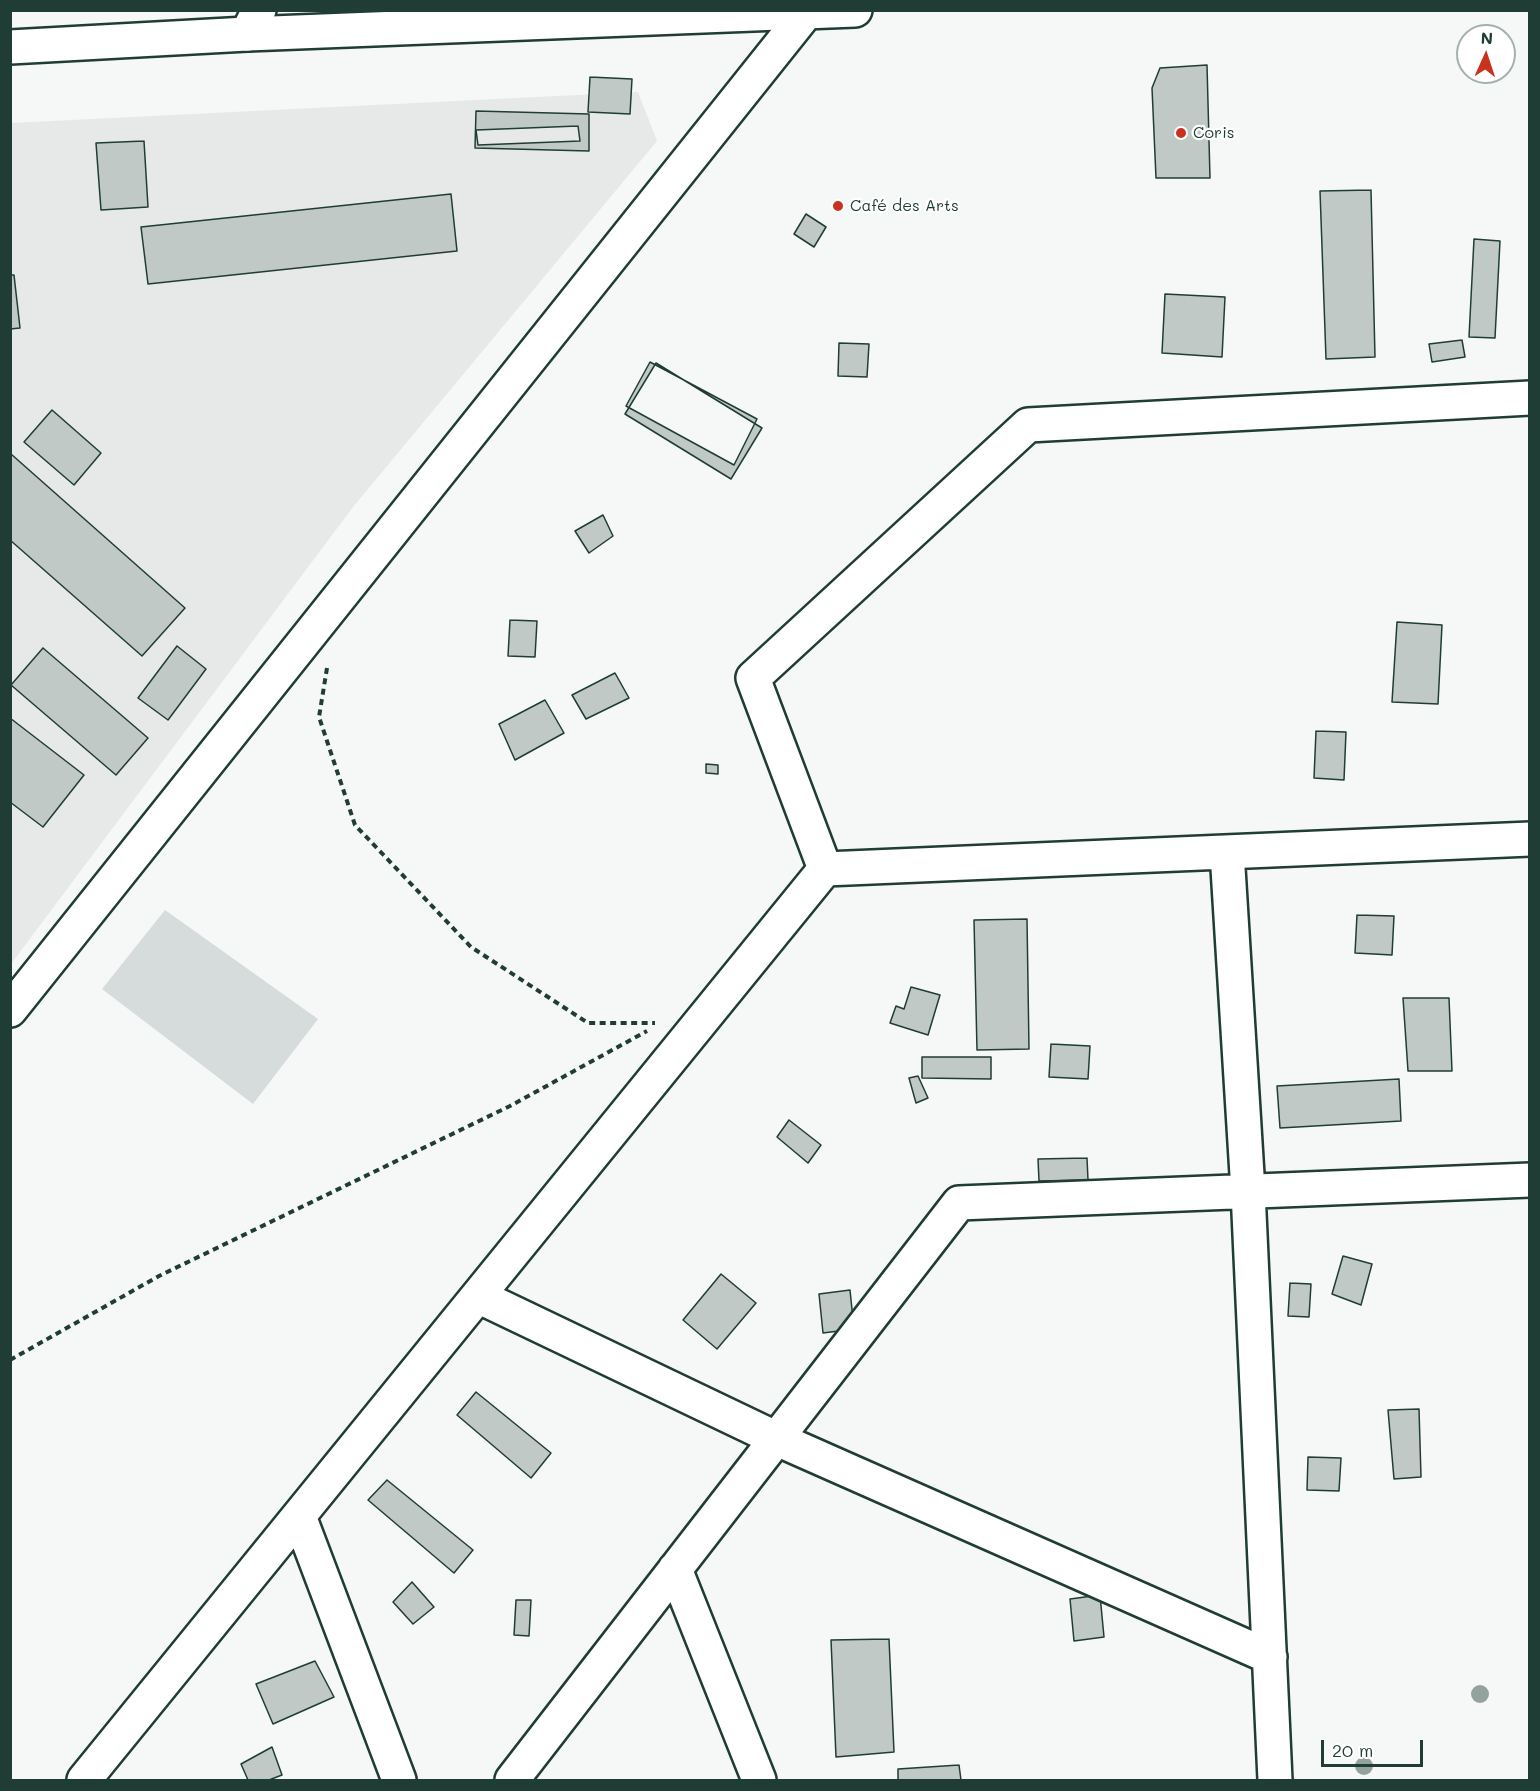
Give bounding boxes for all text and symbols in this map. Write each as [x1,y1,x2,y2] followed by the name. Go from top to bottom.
[1456,24,1516,84] north arrow
[1480,27,1493,48] text: N
[1193,123,1235,143] place label: Coris
[1174,126,1188,140] marker: Coris
[850,196,959,216] place label: Café des Arts
[831,199,845,213] marker: Café des Arts
[1324,1728,1426,1766] scale bar
[1332,1738,1373,1762] text: 20 m

